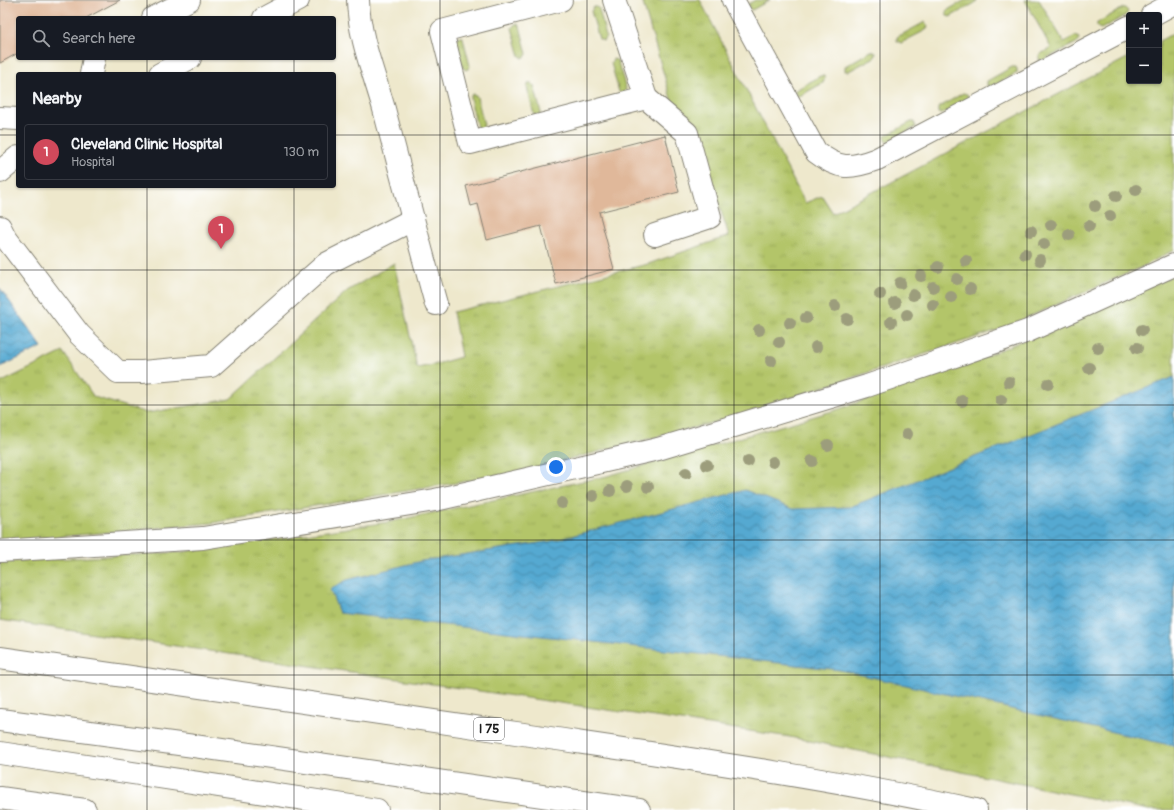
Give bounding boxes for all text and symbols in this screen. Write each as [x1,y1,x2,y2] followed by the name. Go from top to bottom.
[1126,12,1162,84] map controls
[1126,12,1162,48] button: +
[16,16,336,60] search box
[30,27,52,49] icon: search
[62,29,135,48] text: Search here
[1126,48,1162,84] button: −
[32,88,81,109] text: Nearby
[71,135,223,154] text: Cleveland Clinic Hospital
[43,144,49,160] text: 1
[283,144,319,160] text: 130 m
[71,154,115,170] text: Hospital
[208,216,234,249] pin: 1
[546,457,566,477] your location
[474,718,504,740] road number: I 75

